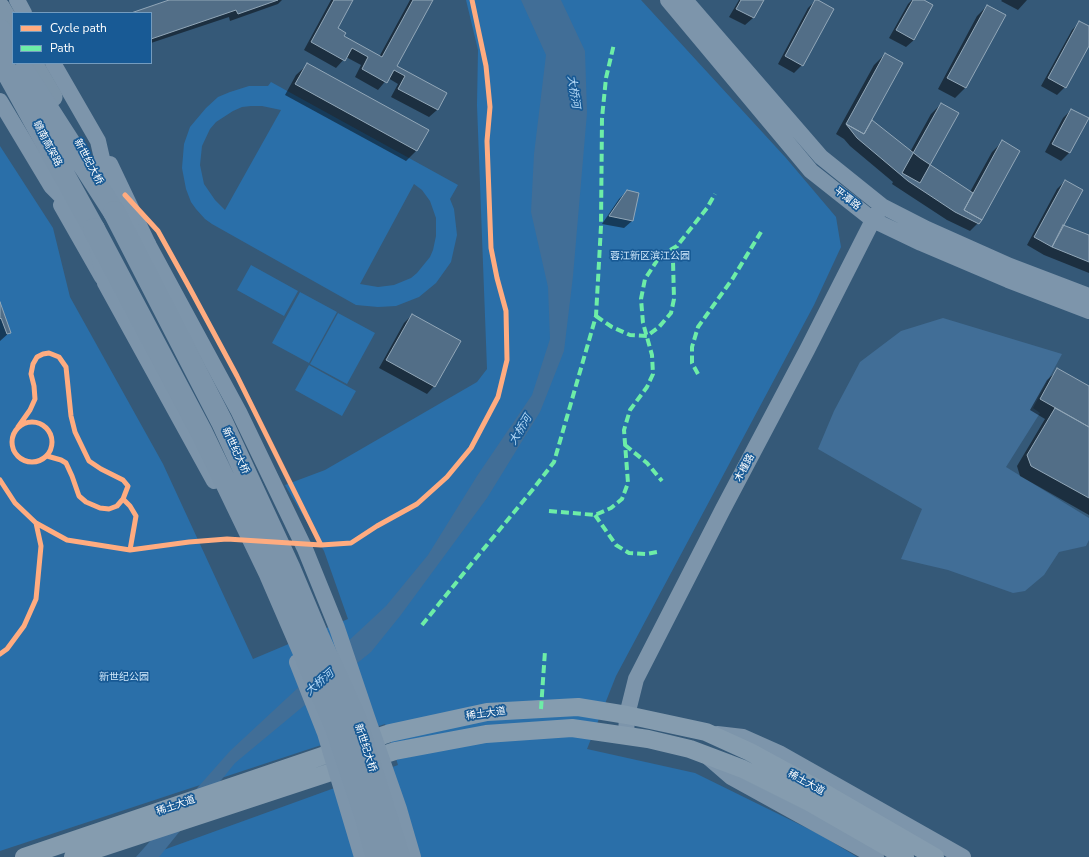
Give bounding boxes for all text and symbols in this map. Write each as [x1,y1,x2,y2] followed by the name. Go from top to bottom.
[12,12,152,64] legend
[50,20,107,36] text: Cycle path
[50,40,75,56] text: Path
[564,75,582,109] water label: 大桥河
[30,119,64,169] street label: 赣南高架路
[71,137,105,187] street label: 新世纪大桥
[831,185,863,213] street label: 平潭路
[610,251,690,263] park label: 蓉江新区滨江公园
[507,412,535,448] water label: 大桥河
[219,426,251,476] street label: 新世纪大桥
[733,452,757,484] street label: 木槿路
[303,667,337,699] water label: 大桥河
[99,672,149,684] park label: 新世纪公园
[465,705,507,723] street label: 稀土大道
[352,722,378,774] street label: 新世纪大桥
[786,768,826,798] street label: 稀土大道
[155,794,197,818] street label: 稀土大道

